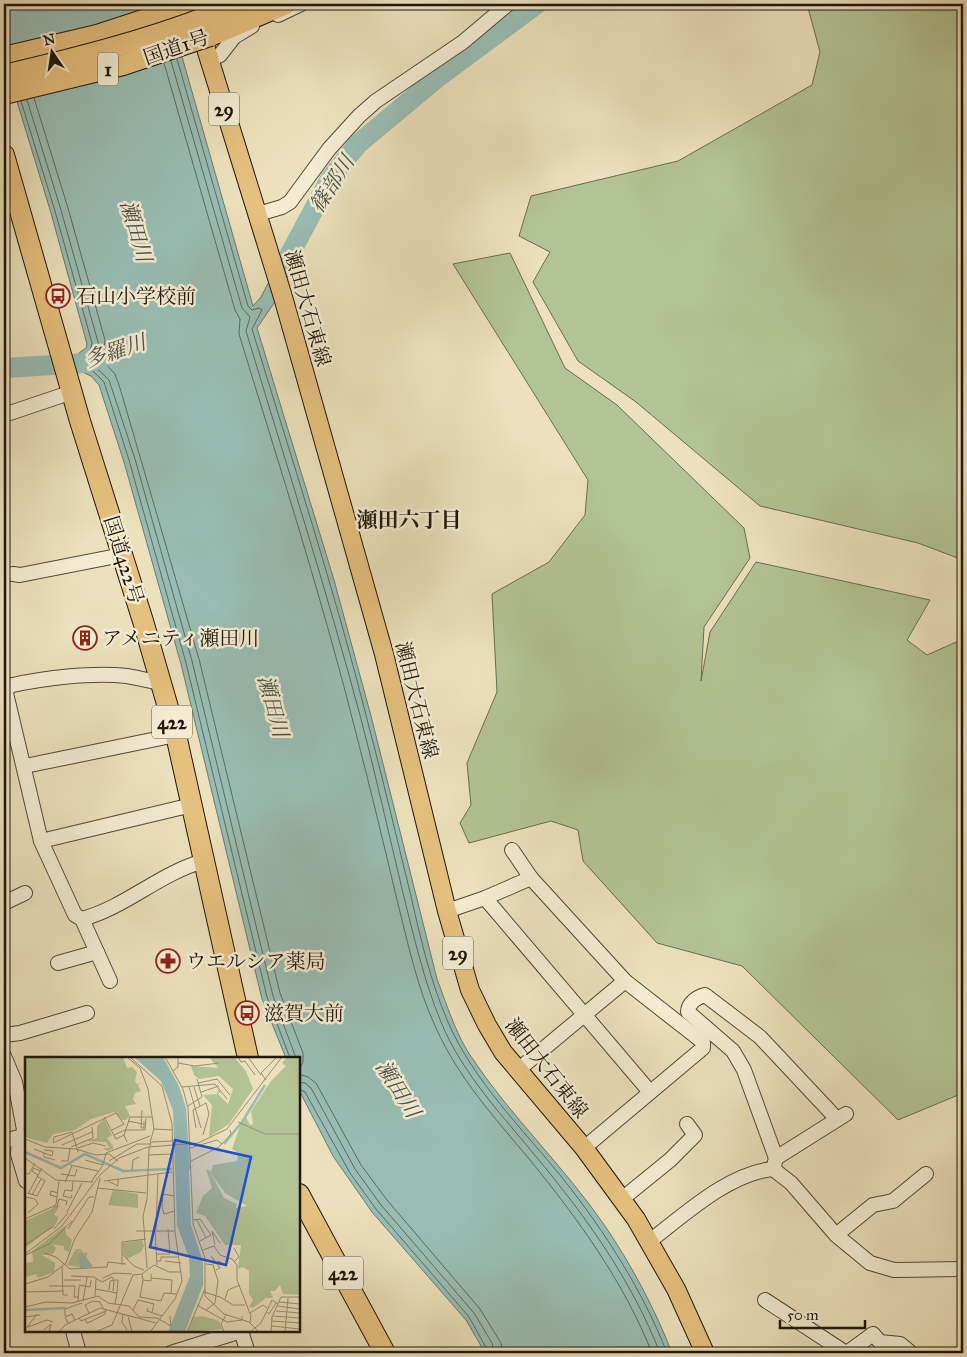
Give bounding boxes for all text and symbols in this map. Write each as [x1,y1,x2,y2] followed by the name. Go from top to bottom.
[140,25,212,69] street label: 国道1号
[28,28,78,78] north arrow
[41,30,57,49] text: N
[98,52,118,86] road number: 1
[209,92,239,126] road number: 29
[304,149,361,217] water label: 篠部川
[115,197,158,267] water label: 瀬田川
[280,247,336,369] street label: 瀬田大石東線
[45,283,71,309] bus stop icon: 石山小学校前
[76,284,196,308] place label: 石山小学校前
[81,328,151,373] water label: 多羅川
[357,507,462,533] district label: 瀬田六丁目
[99,513,149,607] street label: 国道422号
[72,625,98,651] building icon: アメニティ瀬田川
[102,626,259,650] place label: アメニティ瀬田川
[391,639,443,761] street label: 瀬田大石東線
[252,672,294,742] water label: 瀬田川
[152,706,192,739] road number: 422
[443,936,473,970] road number: 29
[155,948,181,974] pharmacy icon: ウエルシア薬局
[186,949,326,973] place label: ウエルシア薬局
[234,1000,260,1026] bus stop icon: 滋賀大前
[264,1001,344,1025] place label: 滋賀大前
[501,1013,593,1123] street label: 瀬田大石東線
[370,1055,427,1124] water label: 瀬田川
[25,1057,300,1332] inset map
[323,1256,363,1290] road number: 422
[780,1297,864,1329] scale bar
[787,1306,819,1324] text: 50 m

